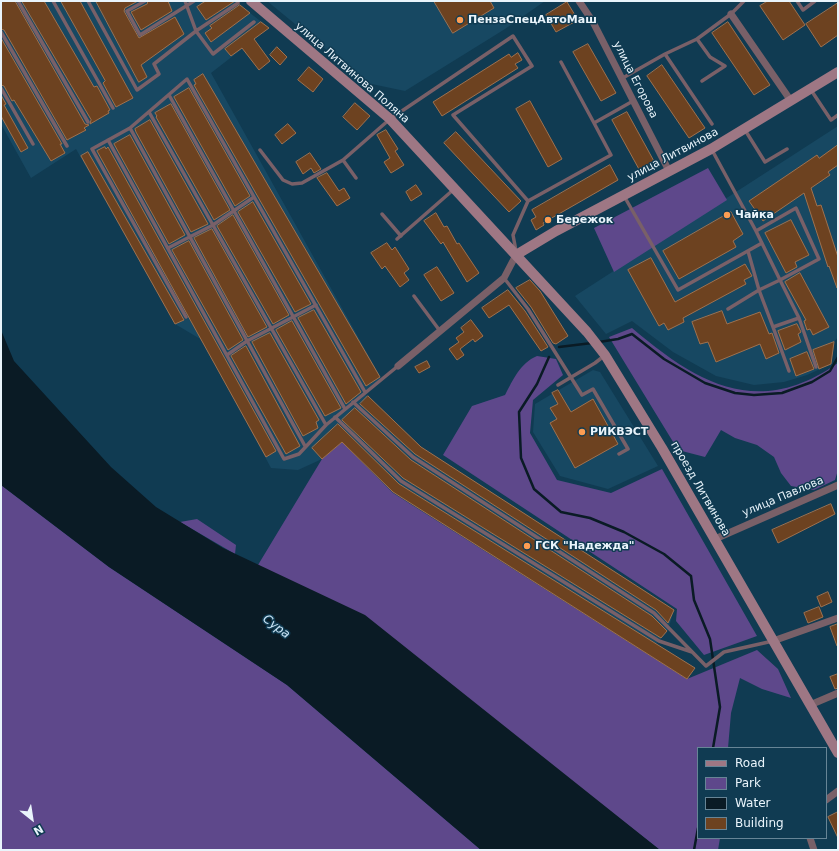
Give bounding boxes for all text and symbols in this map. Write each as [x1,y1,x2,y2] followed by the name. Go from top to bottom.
[468,13,597,27] place label: ПензаСпецАвтоМаш
[455,15,465,25] marker: ПензаСпецАвтоМаш
[292,20,412,126] street label: улица Литвинова Поляна
[610,39,660,121] street label: улица Егорова
[625,125,721,185] street label: улица Литвинова
[735,208,774,222] place label: Чайка
[722,210,732,220] marker: Чайка
[556,213,613,227] place label: Бережок
[543,215,553,225] marker: Бережок
[590,425,648,439] place label: РИКВЭСТ
[577,427,587,437] marker: РИКВЭСТ
[667,439,733,539] street label: проезд Литвинова
[740,474,826,520] street label: улица Павлова
[535,539,635,553] place label: ГСК "Надежда"
[522,541,532,551] marker: ГСК "Надежда"
[260,612,292,642] water label: Сура
[697,747,827,839] legend
[735,756,765,770] text: Road
[735,776,761,790] text: Park
[735,796,770,810] text: Water
[12,799,52,839] north arrow
[735,816,784,830] text: Building
[31,822,45,838] text: N

